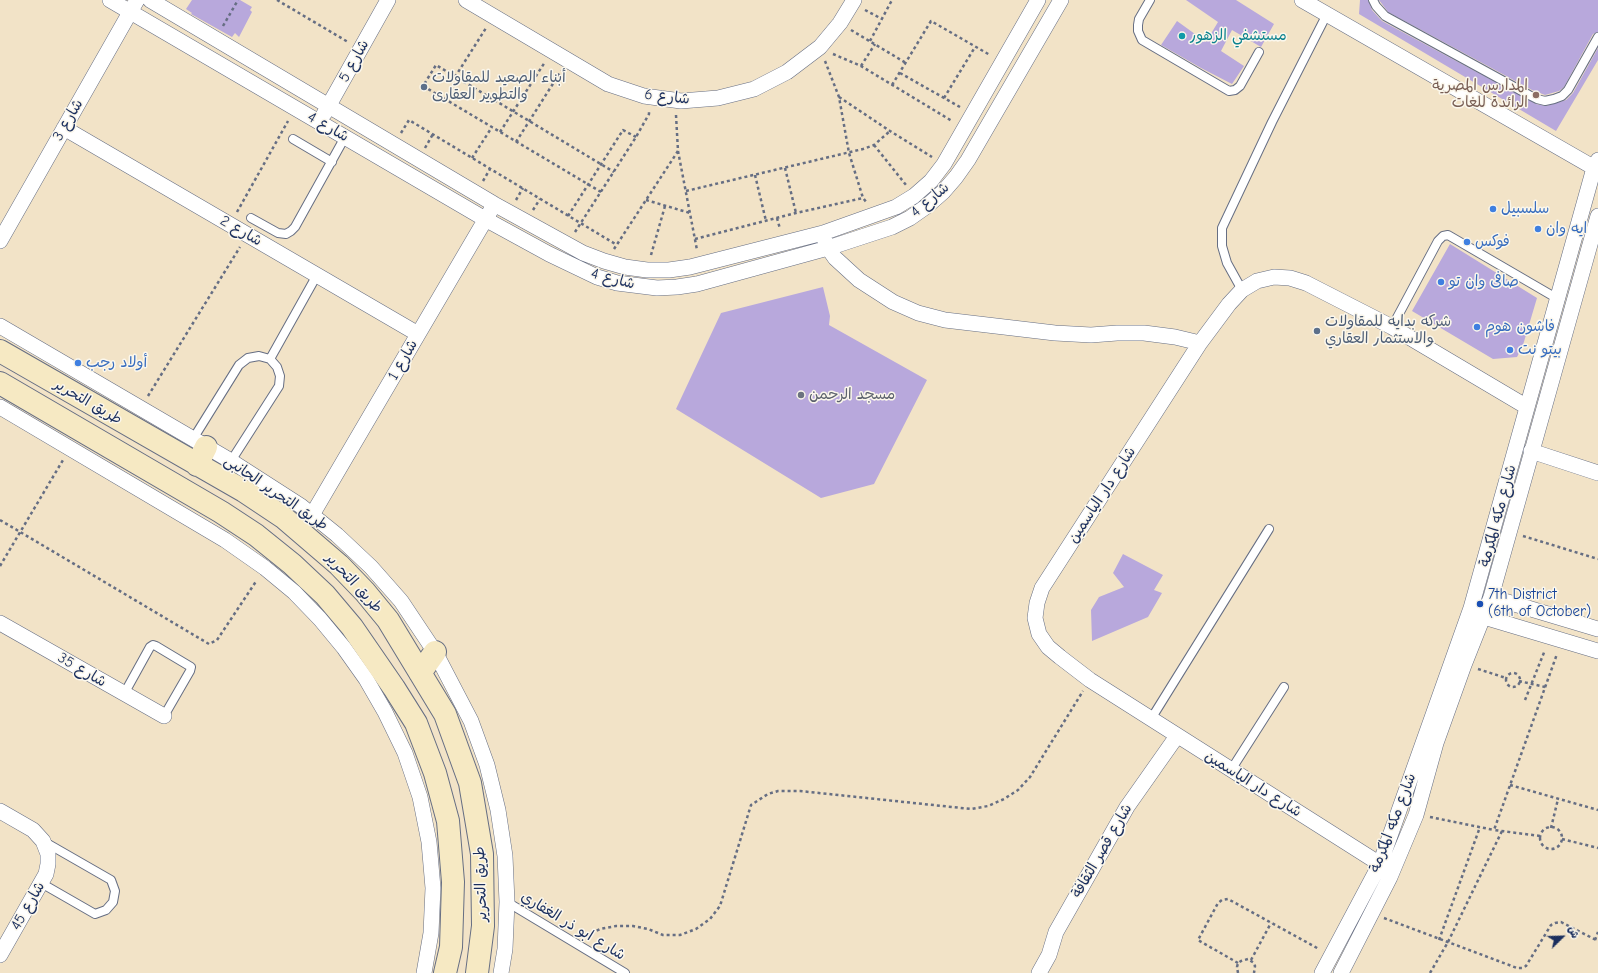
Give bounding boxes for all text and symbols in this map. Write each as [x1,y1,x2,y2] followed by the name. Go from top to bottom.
[1190,27,1287,45] place label: مستشفي الزهور
[1177,31,1187,41] marker: مستشفي الزهور
[335,37,373,85] street label: شارع 5
[432,69,566,104] place label: أبناء الصعيد للمقاولات والتطوير العقارى
[1432,77,1528,112] place label: المدارس المصرية الرائدة للغات
[419,82,429,92] marker: أبناء الصعيد للمقاولات والتطوير العقارى
[643,86,691,108] street label: شارع 6
[1531,90,1541,100] marker: المدارس المصرية الرائدة للغات
[49,96,87,144] street label: شارع 3
[304,108,352,146] street label: شارع 4
[907,179,953,221] street label: شارع 4
[1501,200,1549,218] place label: سلسبيل
[1488,204,1498,214] marker: سلسبيل
[217,212,265,250] street label: شارع 2
[1546,220,1587,238] place label: ايه وان
[1533,224,1543,234] marker: ايه وان
[1475,233,1510,251] place label: فوكس
[1462,237,1472,247] marker: فوكس
[589,265,637,293] street label: شارع 4
[1449,273,1519,291] place label: صافى وان تو
[1436,277,1446,287] marker: صافى وان تو
[1325,313,1451,348] place label: شركه بدايه للمقاولات والاستثمار العقاري
[1485,318,1555,336] place label: فاشون هوم
[1472,322,1482,332] marker: فاشون هوم
[1312,326,1322,336] marker: شركه بدايه للمقاولات والاستثمار العقاري
[384,337,422,383] street label: شارع 1
[1518,341,1562,359] place label: بيتو نت
[1505,345,1515,355] marker: بيتو نت
[86,354,147,372] place label: أولاد رجب
[73,358,83,368] marker: أولاد رجب
[51,375,125,429] street label: طريق التحرير
[809,386,895,404] place label: مسجد الرحمن
[796,390,806,400] marker: مسجد الرحمن
[1064,443,1140,547] street label: شارع دار الياسمين
[221,452,331,534] street label: طريق التحرير الجانبى
[1476,463,1520,569] street label: شارع مكه المكرمة
[322,549,386,617] street label: طريق التحرير
[1488,586,1591,621] place label: 7th District (6th of October)
[1475,599,1485,609] marker: 7th District (6th of October)
[54,649,110,691] street label: شارع 35
[1201,747,1305,821] street label: شارع دار الياسمين
[1366,771,1420,875] street label: شارع مكه المكرمة
[1068,801,1136,901] street label: شارع قصر الثقافة
[471,846,491,922] street label: طريق التحرير
[7,879,49,933] street label: شارع 45
[517,888,629,964] street label: شارع ابو ذر الغفاري
[1542,917,1582,957] north arrow
[1565,924,1582,940] text: ش

